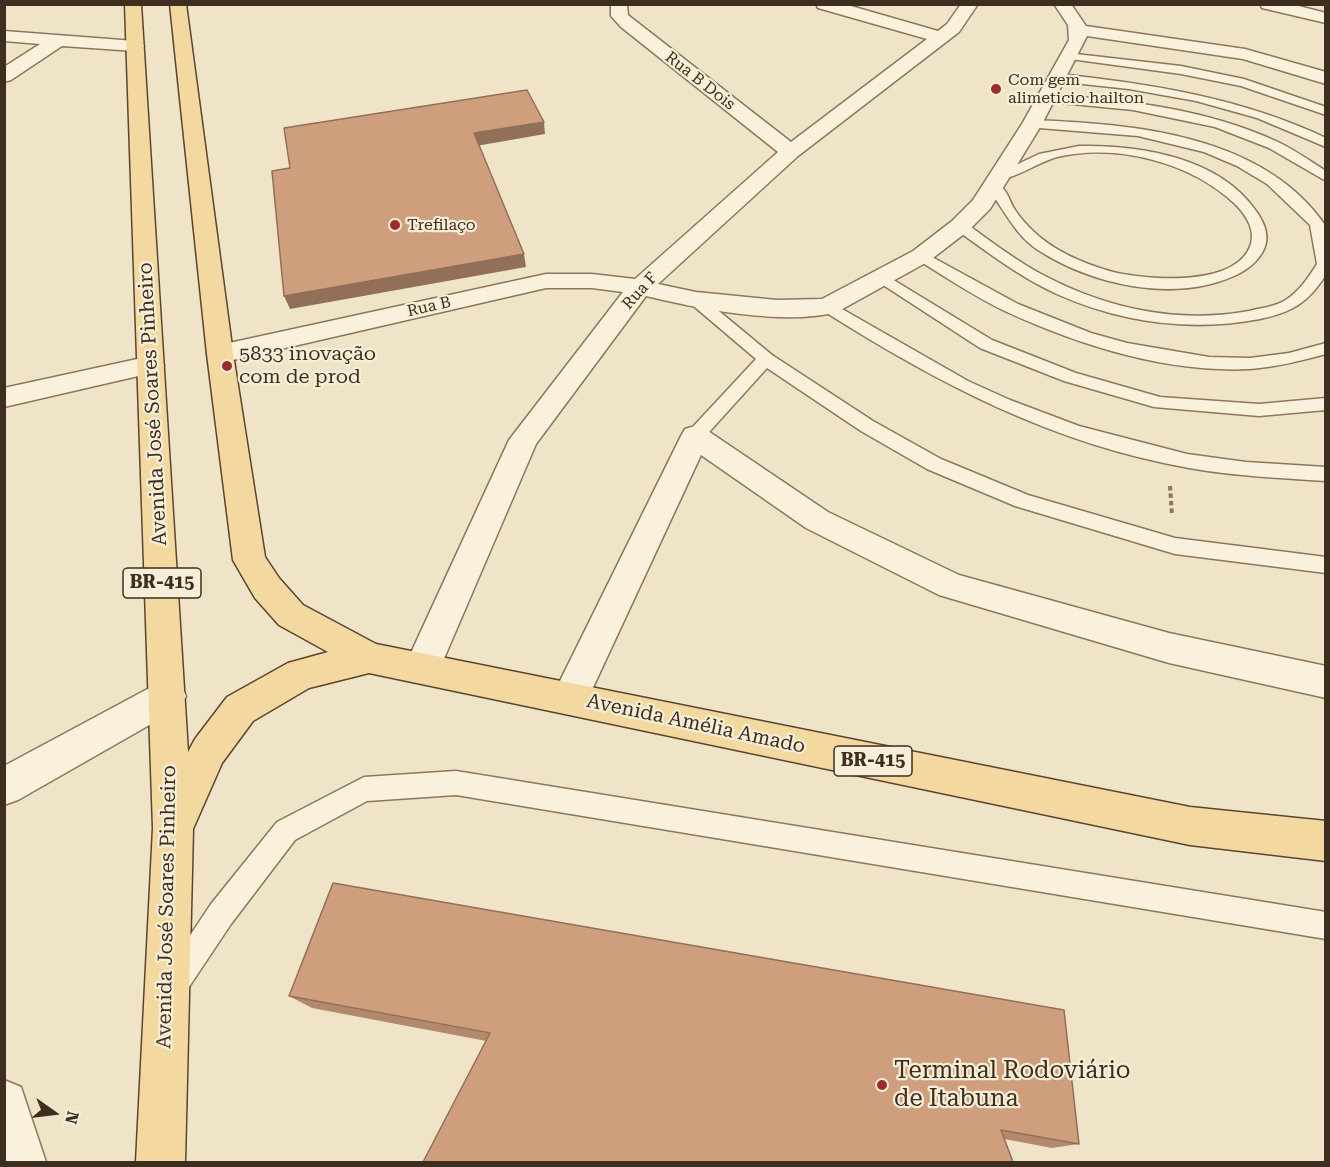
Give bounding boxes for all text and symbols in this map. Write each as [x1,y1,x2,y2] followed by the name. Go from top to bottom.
[661,48,739,114] street label: Rua B Dois
[1008,70,1144,108] place label: Com gem alimeticio hailton
[989,82,1003,96] marker: Com gem alimeticio hailton
[407,215,476,235] place label: Trefilaço
[388,218,402,232] marker: Trefilaço
[134,262,172,546] street label: Avenida José Soares Pinheiro
[618,269,662,313] street label: Rua F
[405,293,453,321] street label: Rua B
[239,342,376,389] place label: 5833 inovação com de prod
[220,359,234,373] marker: 5833 inovação com de prod
[123,568,201,598] road number: BR-415
[584,689,808,759] street label: Avenida Amélia Amado
[834,746,912,776] road number: BR-415
[153,765,181,1049] street label: Avenida José Soares Pinheiro
[894,1057,1131,1113] place label: Terminal Rodoviário de Itabuna
[875,1078,889,1092] marker: Terminal Rodoviário de Itabuna
[24,1083,84,1143] north arrow
[61,1109,83,1126] text: N

